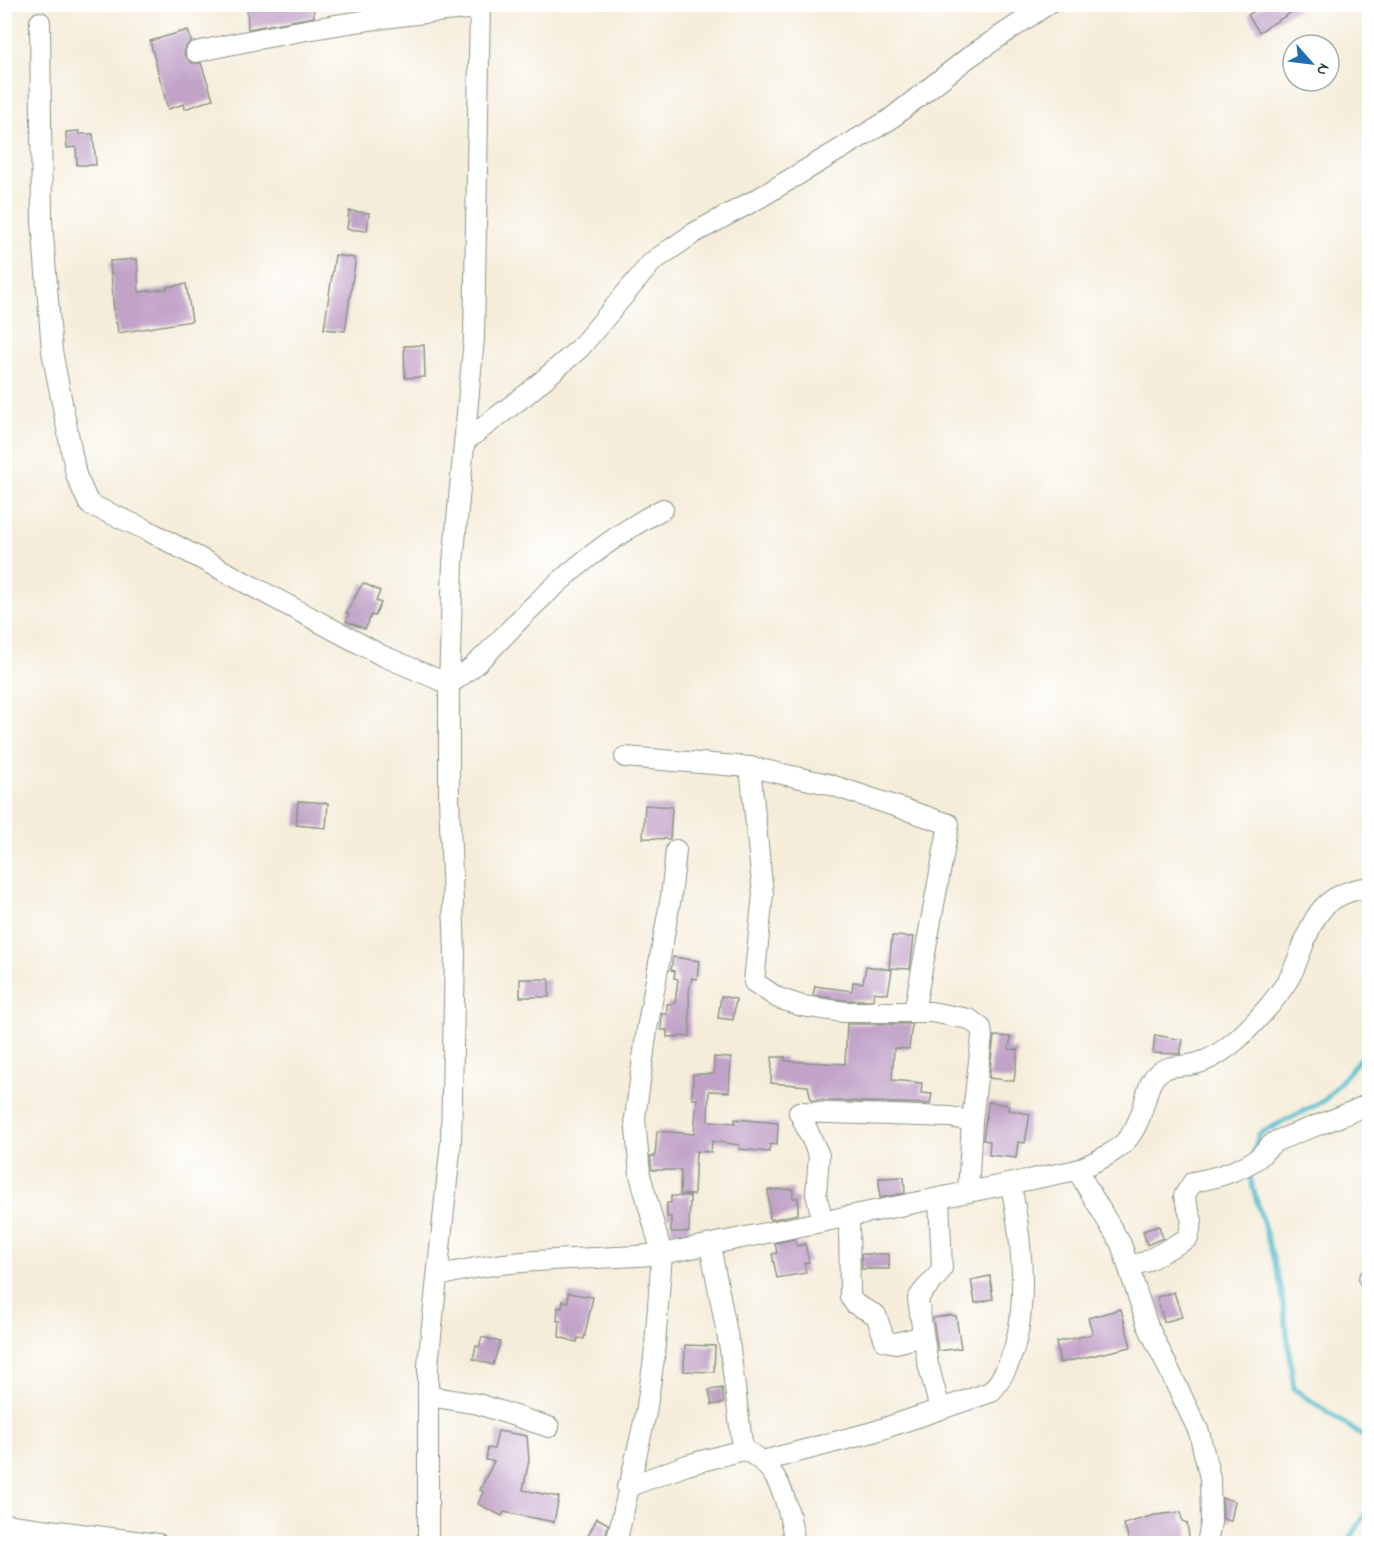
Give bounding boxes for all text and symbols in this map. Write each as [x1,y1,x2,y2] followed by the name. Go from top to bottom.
[1281,33,1341,93] north arrow
[1309,59,1336,80] text: N

